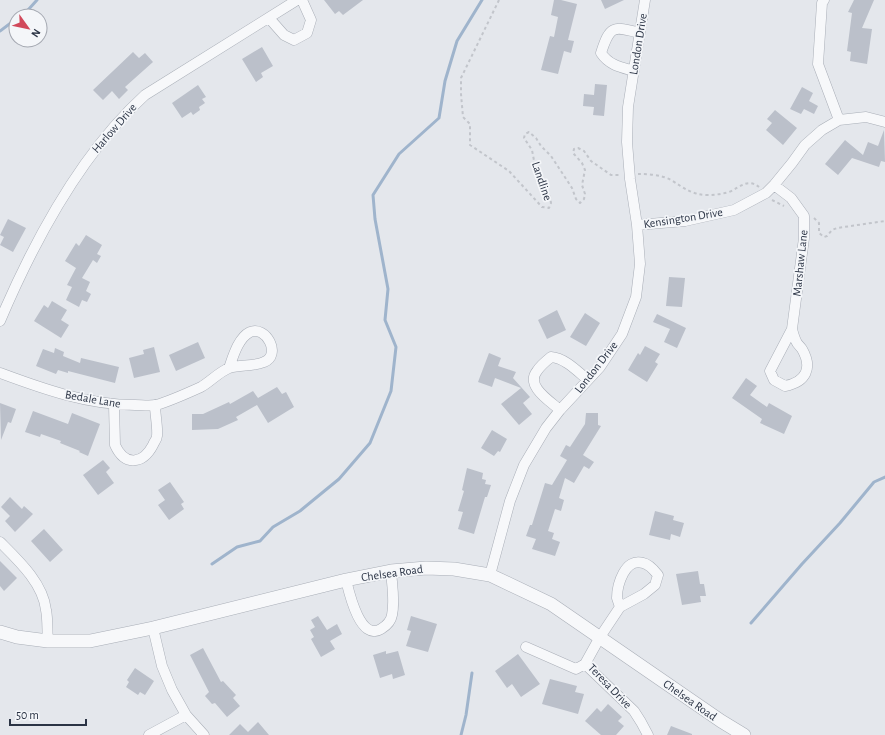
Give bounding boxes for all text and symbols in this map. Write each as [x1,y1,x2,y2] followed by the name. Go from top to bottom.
[8,8,48,48] north arrow
[627,12,649,76] street label: London Drive
[29,27,43,39] text: N
[89,101,139,155] street label: Harlow Drive
[530,160,554,202] street label: Landline
[643,206,723,230] street label: Kensington Drive
[791,229,809,297] street label: Marshaw Lane
[572,339,620,395] street label: London Drive
[64,388,122,410] street label: Bedale Lane
[360,563,424,583] street label: Chelsea Road
[586,661,634,711] street label: Teresa Drive
[661,677,719,723] street label: Chelsea Road
[10,701,86,727] scale bar
[16,709,39,721] text: 50 m

